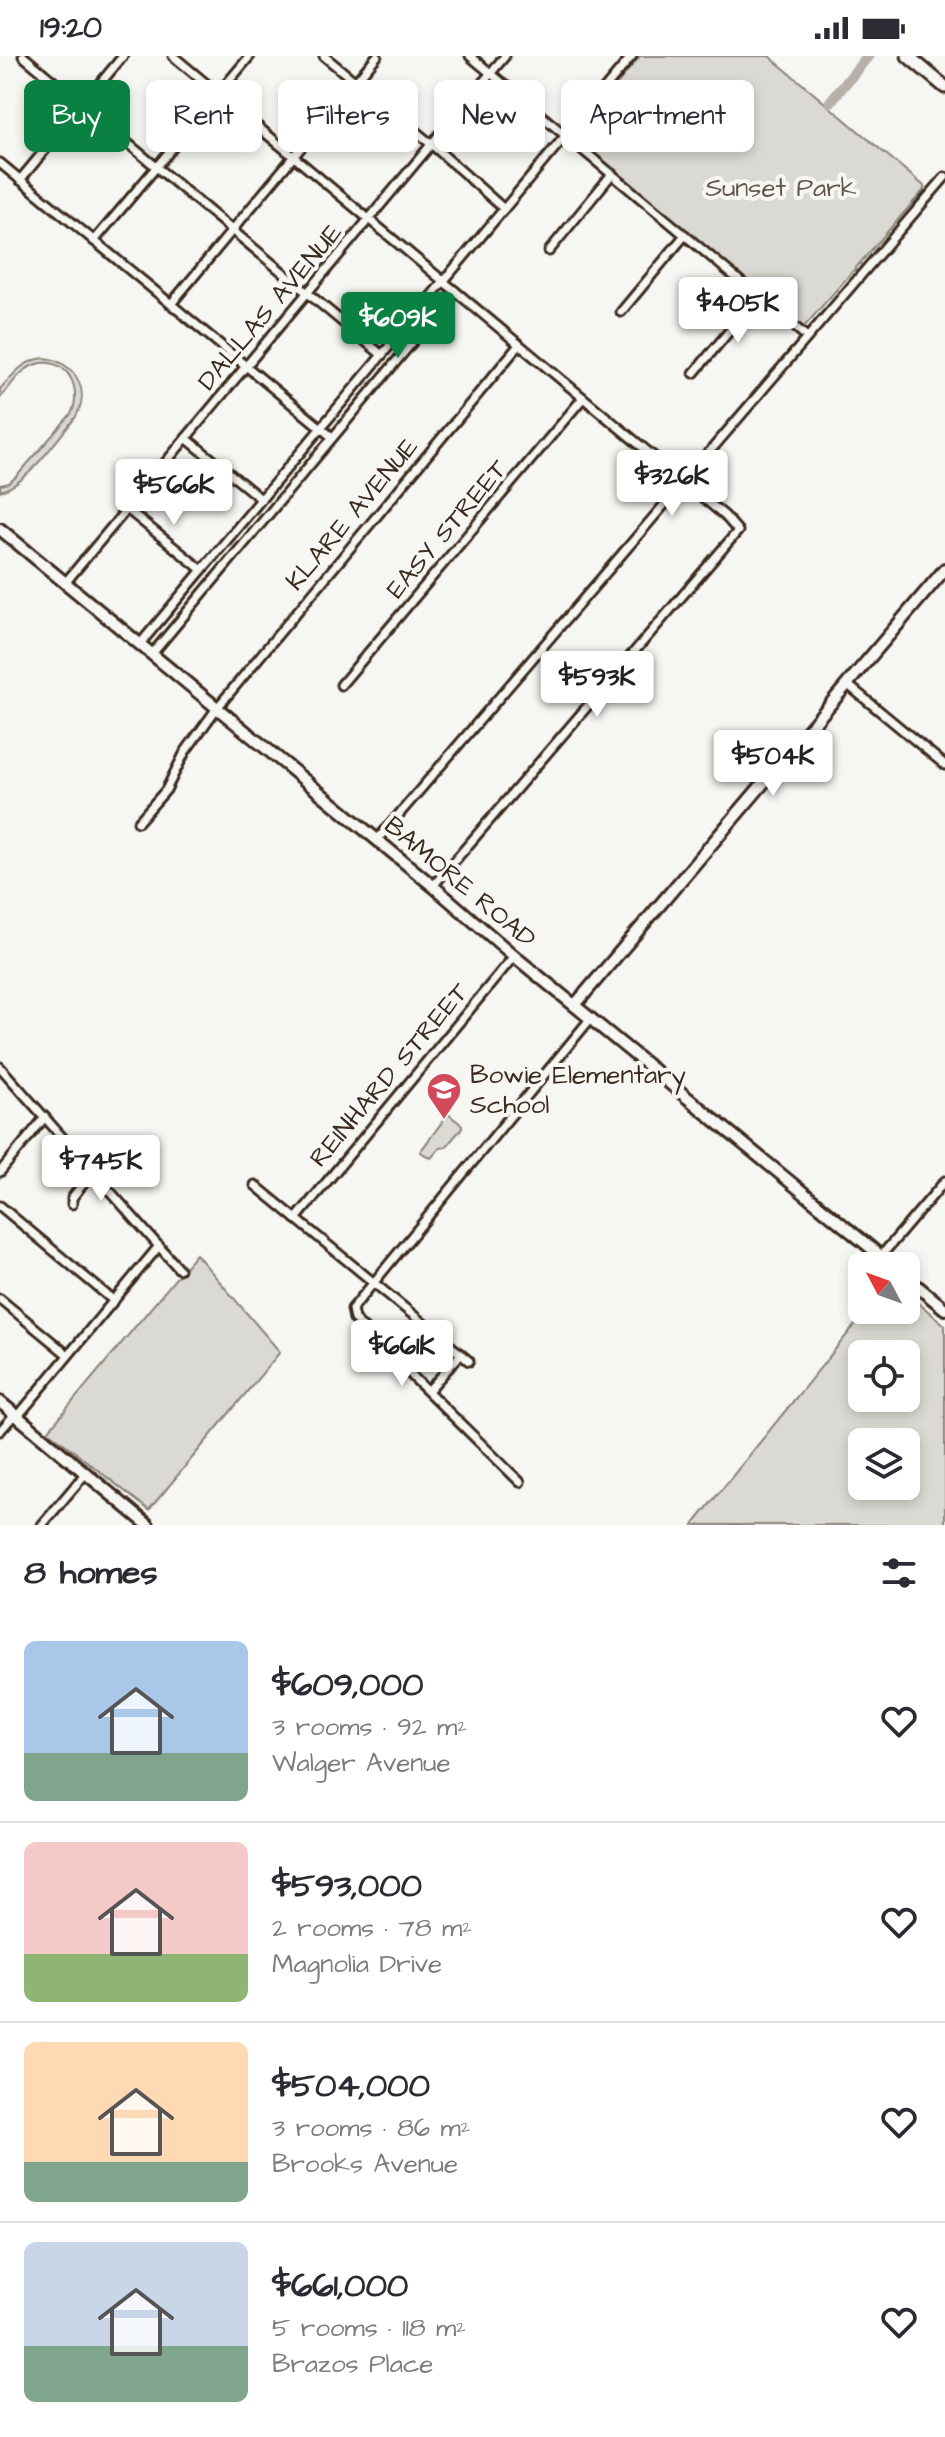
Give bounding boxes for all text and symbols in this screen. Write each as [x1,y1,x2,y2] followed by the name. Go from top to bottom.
[40,7,102,49] text: 19:20
[24,80,130,152] chip: Buy
[146,80,262,152] chip: Rent
[278,80,418,152] chip: Filters
[434,80,545,152] chip: New
[561,80,754,152] chip: Apartment
[705,170,857,206] park label: Sunset Park
[189,216,351,398] street label: DALLAS AVENUE
[682,277,794,345] pin: $405K
[697,285,779,321] text: $405K
[342,292,454,360] pin: $609K
[359,300,437,336] text: $609K
[277,430,427,598] street label: KLARE AVENUE
[616,450,728,518] pin: $326K
[378,451,516,606] street label: EASY STREET
[635,458,709,494] text: $326K
[118,459,230,527] pin: $566K
[133,467,215,503] text: $566K
[541,651,653,719] pin: $593K
[559,659,635,695] text: $593K
[717,730,829,798] pin: $504K
[732,738,814,774] text: $504K
[376,808,544,956] street label: BAMORE ROAD
[301,974,477,1175] street label: REINHARD STREET
[470,1057,686,1123] place label: Bowie Elementary School
[425,1071,463,1121] school or university icon: Bowie Elementary School
[45,1135,157,1203] pin: $745K
[60,1143,142,1179] text: $745K
[848,1252,920,1324] north arrow
[848,1252,920,1500] map controls
[346,1320,458,1388] pin: $661K
[369,1328,435,1364] text: $661K
[848,1340,920,1412] button: locate
[848,1428,920,1500] button: layers
[24,1549,158,1597] text: 8 homes
[877,1551,921,1595] icon: filters
[272,1661,423,1709] text: $609,000
[88,1673,184,1769] icon: home
[877,1699,921,1743] icon: heart
[272,1709,467,1745] text: 3 rooms · 92 m²
[272,1745,450,1781] text: Walger Avenue
[272,1862,422,1910] text: $593,000
[88,1874,184,1970] icon: home
[877,1900,921,1944] icon: heart
[272,1910,472,1946] text: 2 rooms · 78 m²
[272,1946,442,1982] text: Magnolia Drive
[272,2062,430,2110] text: $504,000
[88,2074,184,2170] icon: home
[877,2100,921,2144] icon: heart
[272,2110,471,2146] text: 3 rooms · 86 m²
[272,2146,458,2182] text: Brooks Avenue
[272,2262,408,2310] text: $661,000
[88,2274,184,2370] icon: home
[877,2300,921,2344] icon: heart
[272,2310,466,2346] text: 5 rooms · 118 m²
[272,2346,433,2382] text: Brazos Place

